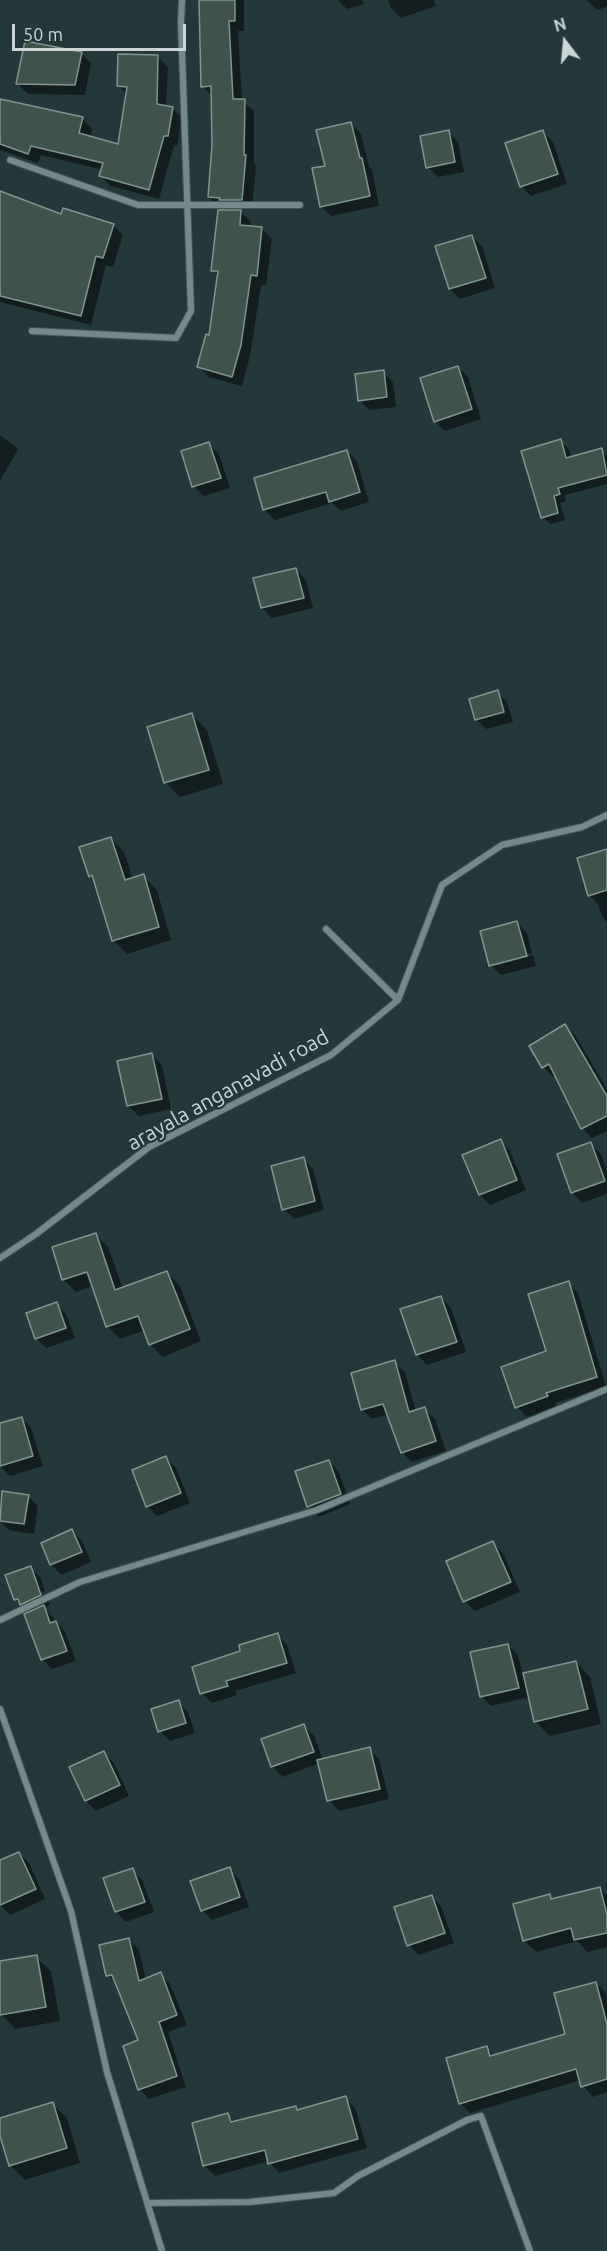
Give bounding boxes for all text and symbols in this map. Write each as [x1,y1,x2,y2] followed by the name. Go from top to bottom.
[15,12,189,50] scale bar
[535,12,595,72] north arrow
[552,14,568,35] text: N
[23,24,63,44] text: 50 m
[123,1024,333,1156] street label: arayala anganavadi road

